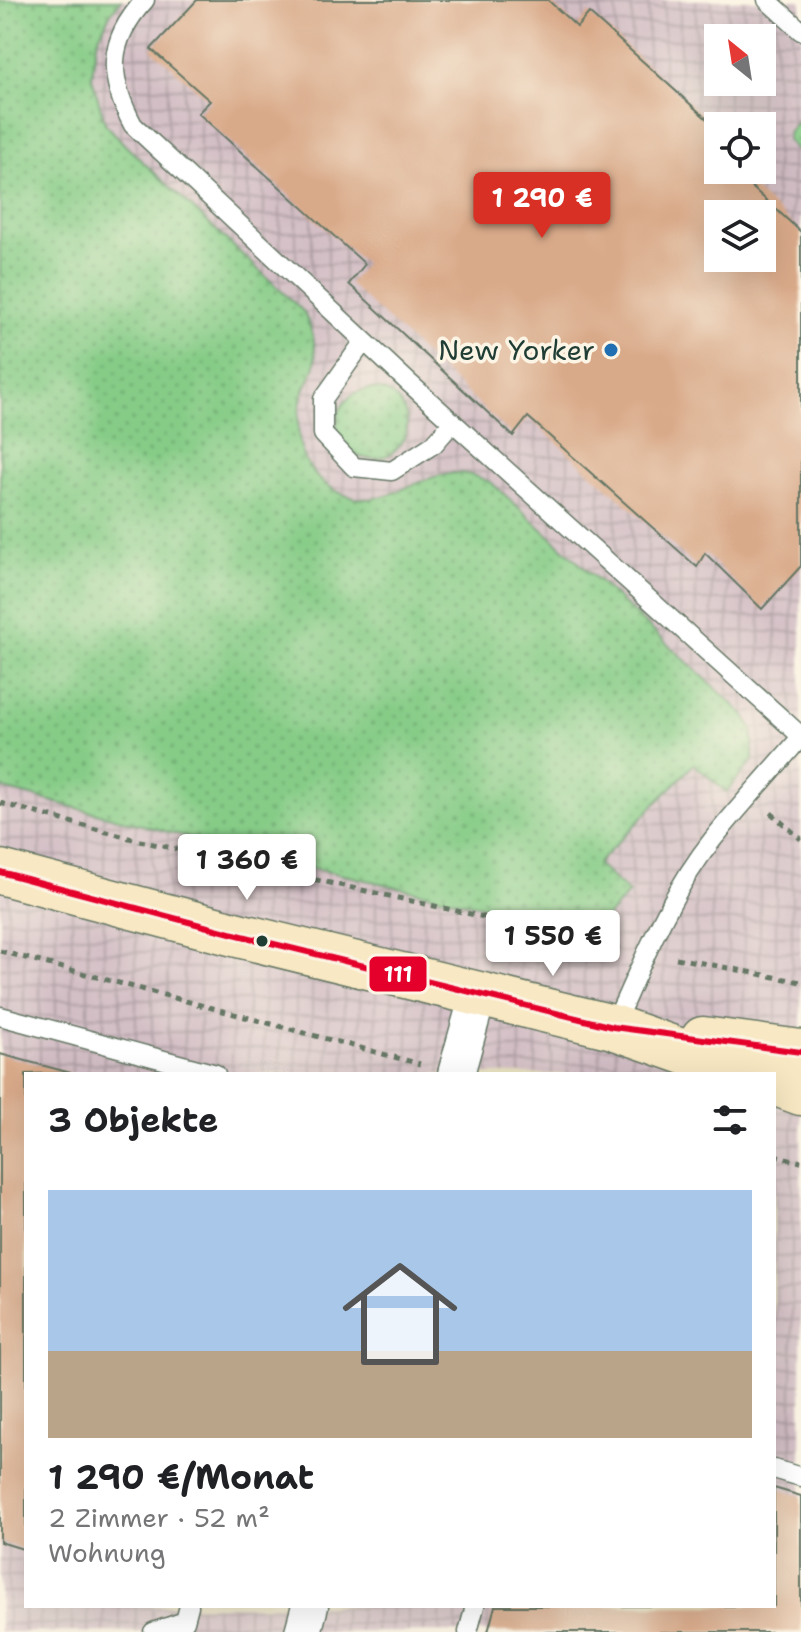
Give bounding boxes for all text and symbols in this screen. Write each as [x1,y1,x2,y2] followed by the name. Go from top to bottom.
[704,24,776,96] north arrow
[704,24,776,272] map controls
[704,112,776,184] button: locate
[468,172,616,240] pin: 1 290 €
[491,180,593,215] text: 1 290 €
[704,200,776,272] button: layers
[438,331,595,369] place label: New Yorker
[602,341,620,359] marker: New Yorker
[173,834,321,902] pin: 1 360 €
[196,842,298,877] text: 1 360 €
[479,910,627,978] pin: 1 550 €
[504,918,602,953] text: 1 550 €
[254,933,270,949] unlabelled marker
[368,955,428,993] line badge: 111
[384,960,412,989] text: 111
[48,1097,219,1143] text: 3 Objekte
[708,1098,752,1142] icon: filters
[328,1242,472,1386] icon: home
[48,1454,314,1500] text: 1 290 €/Monat
[48,1500,270,1535] text: 2 Zimmer · 52 m²
[48,1535,166,1570] text: Wohnung

